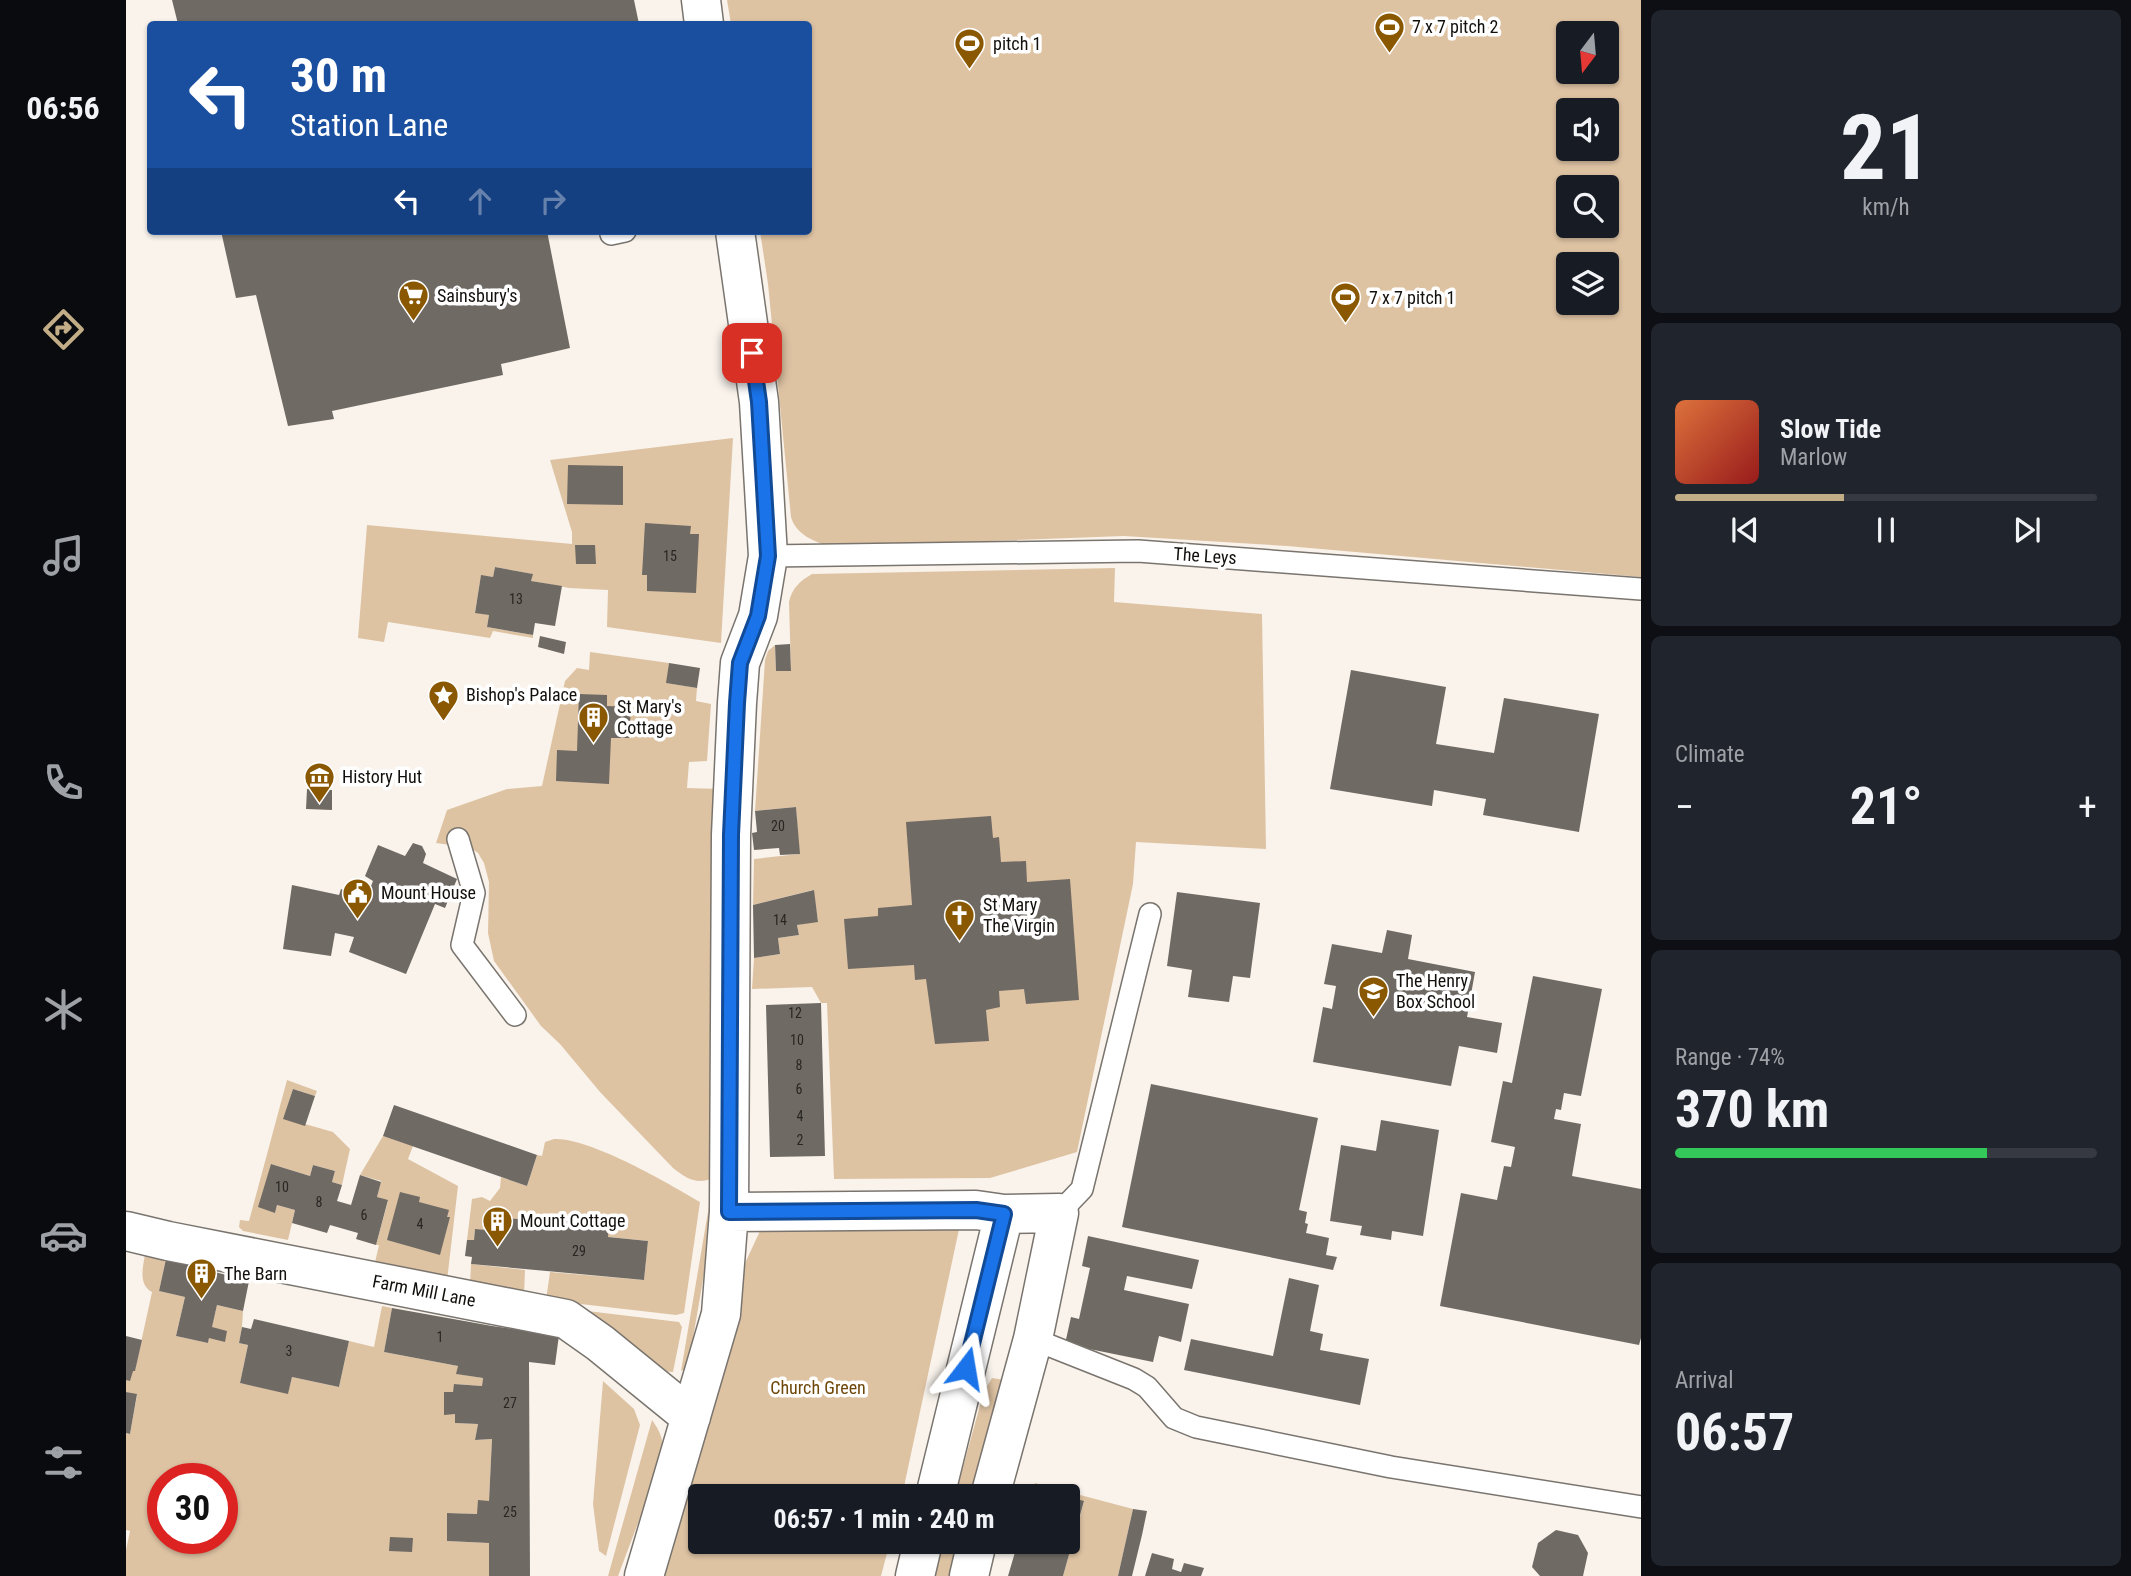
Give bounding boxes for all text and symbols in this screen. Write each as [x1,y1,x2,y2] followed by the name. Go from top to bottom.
[1372,10,1406,54] sports icon: 7 x 7 pitch 2
[1412,16,1499,37] place label: 7 x 7 pitch 2
[1556,21,1619,84] north arrow
[1556,21,1619,315] map controls
[953,27,987,71] sports icon: pitch 1
[993,33,1041,54] place label: pitch 1
[290,47,387,104] text: 30 m
[175,49,266,140] icon: left
[26,89,100,127] text: 06:56
[1840,95,1932,201] text: 21
[1556,98,1619,161] button: sound
[290,106,448,144] text: Station Lane
[1556,175,1619,238] button: search
[388,182,426,220] icon: left
[461,182,499,220] icon: ahead
[534,182,572,220] icon: right
[1862,194,1910,221] text: km/h
[1556,252,1619,315] button: layers
[397,279,431,323] supermarket icon: Sainsbury's
[1329,281,1363,325] sports icon: 7 x 7 pitch 1
[437,285,518,306] place label: Sainsbury's
[1369,287,1455,308] place label: 7 x 7 pitch 1
[39,305,88,354] icon: directions
[722,323,782,383] pin
[733,334,771,372] icon: arrive
[1780,414,1881,444] text: Slow Tide
[1780,444,1847,471] text: Marlow
[1726,511,1764,549] icon: previous
[1867,511,1905,549] icon: pause
[2008,511,2046,549] icon: next
[39,531,88,580] icon: music
[1173,543,1237,568] street label: The Leys
[663,548,677,564] house number: 15
[509,591,523,607] house number: 13
[426,678,460,722] place icon: Bishop's Palace
[466,684,577,705] place label: Bishop's Palace
[617,696,682,738] place label: St Mary's Cottage
[577,700,611,744] building icon: St Mary's Cottage
[1675,741,1745,768] text: Climate
[39,758,88,807] icon: phone
[302,760,336,804] museum icon: History Hut
[342,766,422,787] place label: History Hut
[1850,776,1922,837] text: 21°
[1675,785,1694,829] text: −
[2078,785,2097,829] text: +
[771,818,785,834] house number: 20
[341,876,375,920] public building icon: Mount House
[381,882,476,903] place label: Mount House
[983,894,1055,936] place label: St Mary The Virgin
[943,898,977,942] church icon: St Mary The Virgin
[773,912,787,928] house number: 14
[1396,970,1475,1012] place label: The Henry Box School
[1356,974,1390,1018] school or university icon: The Henry Box School
[39,985,88,1034] icon: climate
[788,1005,802,1021] house number: 12
[790,1032,804,1048] house number: 10
[1675,1044,1785,1071] text: Range · 74%
[796,1057,803,1073] house number: 8
[1675,1079,1829,1140] text: 370 km
[796,1081,803,1097] house number: 6
[797,1108,804,1124] house number: 4
[797,1132,804,1148] house number: 2
[275,1179,289,1195] house number: 10
[316,1194,323,1210] house number: 8
[480,1204,514,1248] building icon: Mount Cottage
[361,1207,368,1223] house number: 6
[520,1210,625,1231] place label: Mount Cottage
[39,1211,88,1260] icon: car
[417,1216,424,1232] house number: 4
[572,1243,586,1259] house number: 29
[184,1257,218,1301] building icon: The Barn
[224,1263,287,1284] place label: The Barn
[371,1270,477,1311] street label: Farm Mill Lane
[437,1329,443,1345] house number: 1
[929,1331,1003,1405] position arrow
[286,1343,292,1359] house number: 3
[1675,1367,1734,1394] text: Arrival
[770,1377,866,1398] park label: Church Green
[503,1395,517,1411] house number: 27
[1675,1402,1794,1463] text: 06:57
[39,1438,88,1487] icon: filters
[147,1463,238,1554] speed limit sign: 30
[503,1504,517,1520] house number: 25
[774,1504,994,1534] text: 06:57 · 1 min · 240 m

